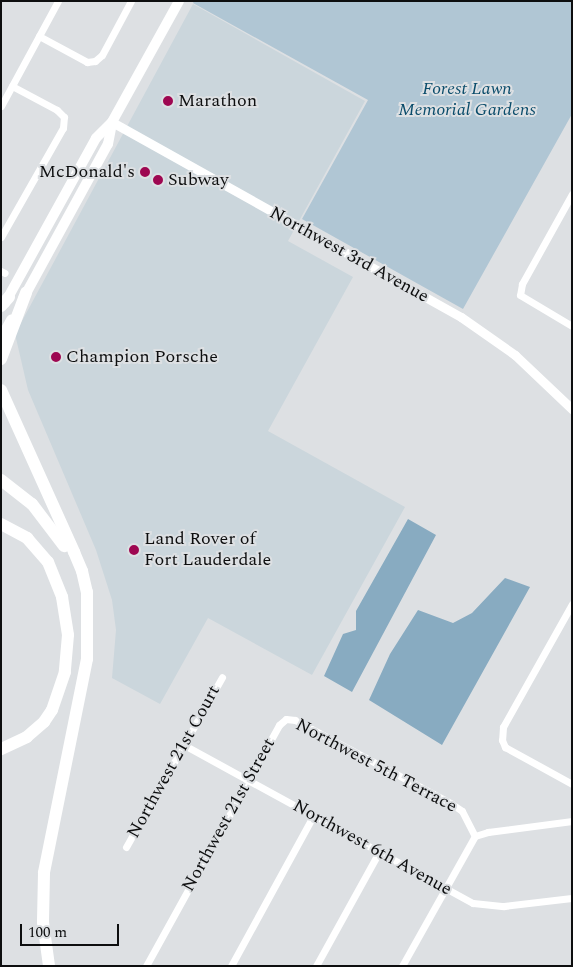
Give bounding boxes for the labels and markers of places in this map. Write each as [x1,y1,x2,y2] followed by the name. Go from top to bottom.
[178,90,257,112] place label: Marathon
[162,95,174,107] marker: Marathon
[39,161,135,183] place label: McDonald's
[139,166,151,178] marker: McDonald's
[168,169,229,191] place label: Subway
[152,174,164,186] marker: Subway
[66,346,218,368] place label: Champion Porsche
[50,351,62,363] marker: Champion Porsche
[144,529,271,572] place label: Land Rover of Fort Lauderdale
[128,544,140,556] marker: Land Rover of Fort Lauderdale

